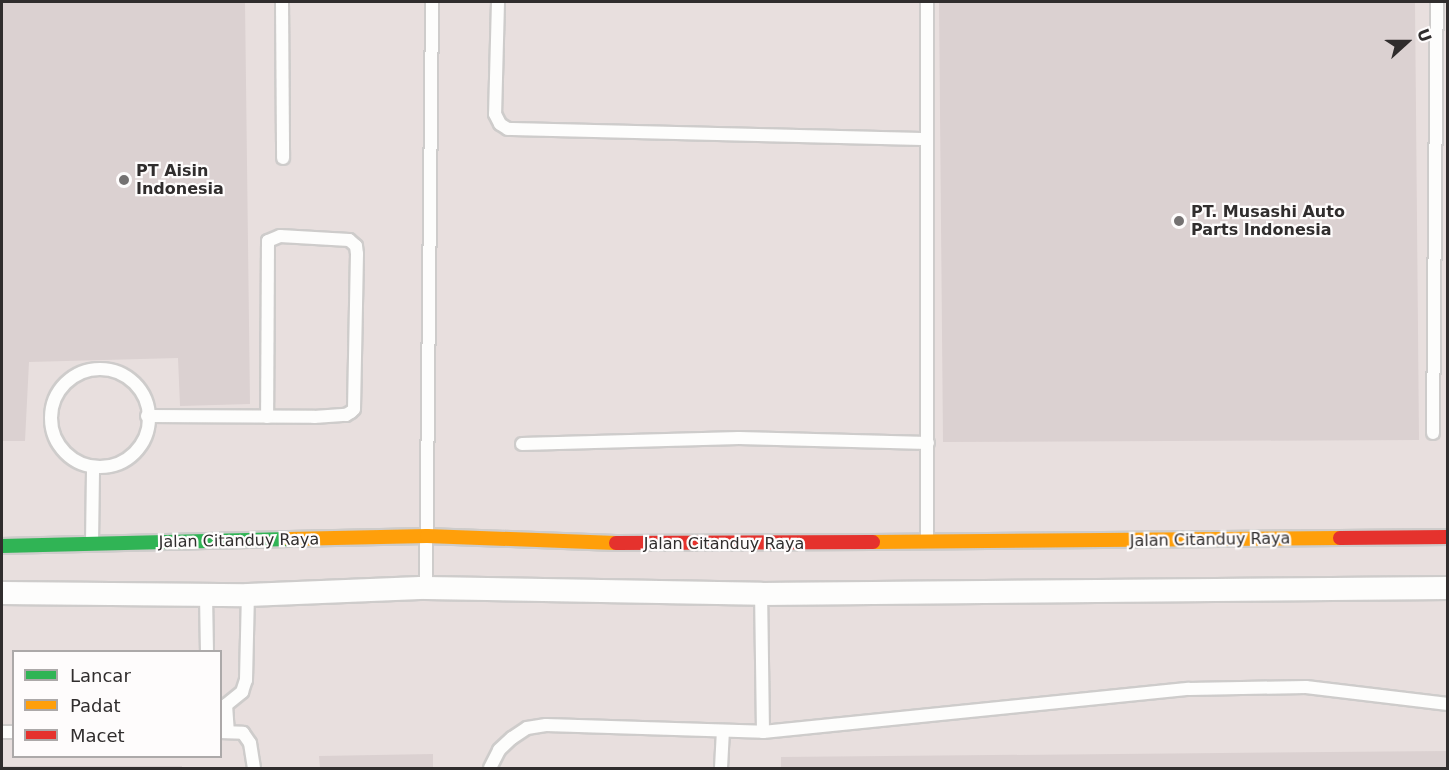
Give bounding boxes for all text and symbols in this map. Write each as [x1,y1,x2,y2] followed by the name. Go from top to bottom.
[1377,12,1437,72] north arrow
[1413,26,1435,45] text: U
[136,161,224,199] place label: PT Aisin Indonesia
[117,173,131,187] marker: PT Aisin Indonesia
[1191,202,1345,240] place label: PT. Musashi Auto Parts Indonesia
[1172,214,1186,228] marker: PT. Musashi Auto Parts Indonesia
[1130,529,1290,551] street label: Jalan Citanduy Raya
[159,530,319,552] street label: Jalan Citanduy Raya
[644,534,804,554] street label: Jalan Citanduy Raya
[12,650,222,758] legend
[70,665,131,686] text: Lancar
[70,695,121,716] text: Padat
[70,725,125,746] text: Macet

